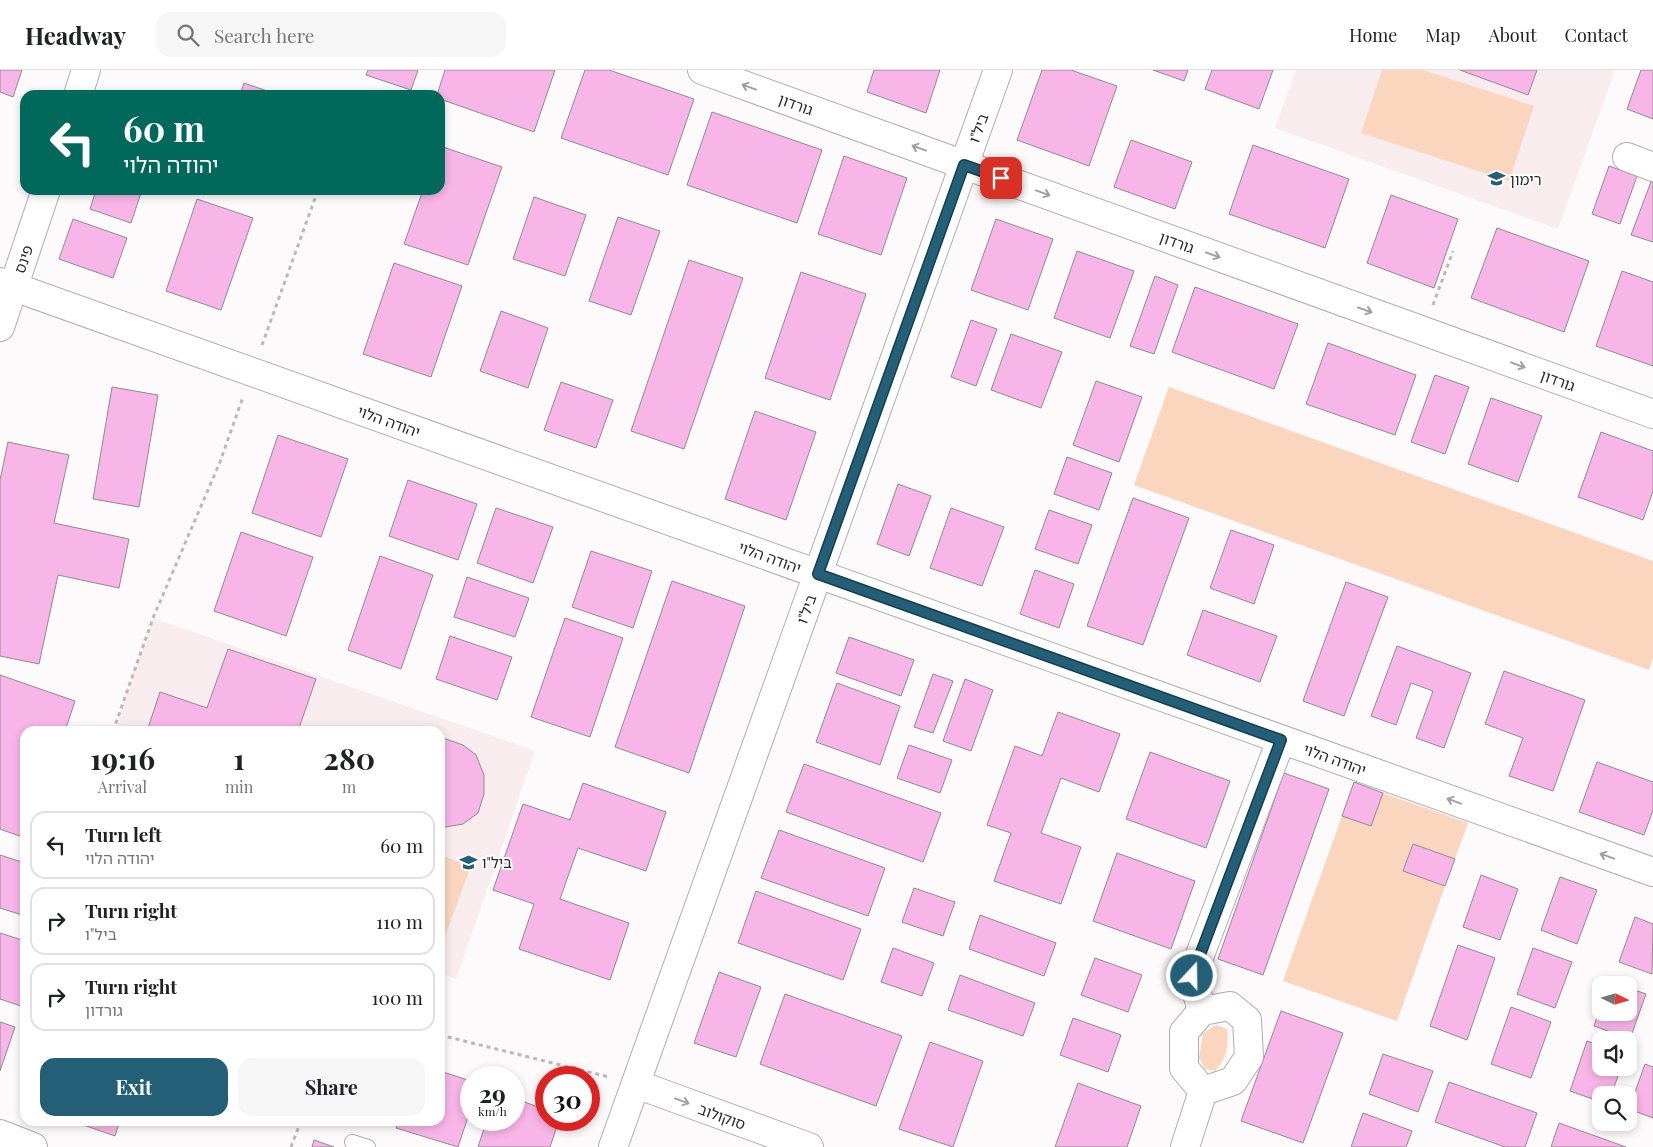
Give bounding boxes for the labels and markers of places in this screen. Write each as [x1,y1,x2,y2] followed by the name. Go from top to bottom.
[980,157,1022,199] pin
[1486,169,1506,189] school or university icon: רימון
[1510,169,1542,189] place label: רימון
[458,852,478,872] school or university icon: ביל"ו
[482,852,512,872] place label: ביל"ו

